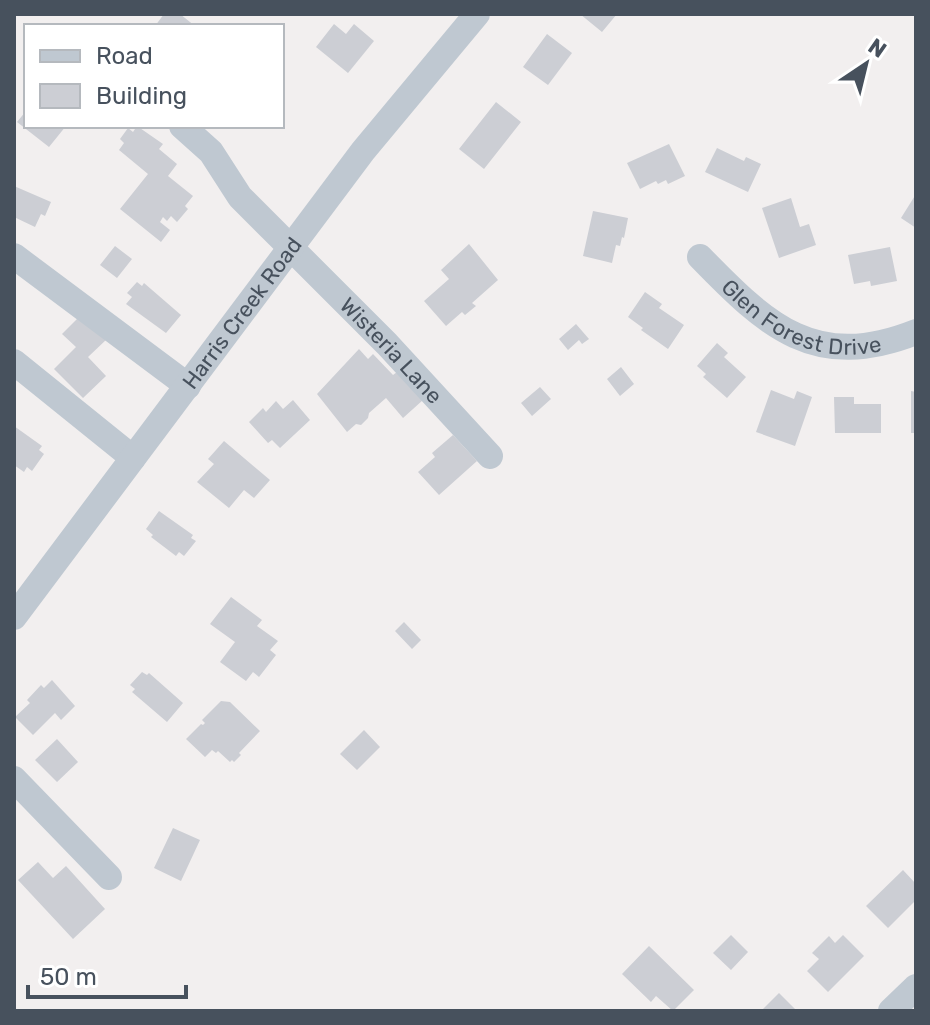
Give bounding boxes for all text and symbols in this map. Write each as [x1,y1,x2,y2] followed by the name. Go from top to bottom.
[24,24,284,128] legend
[826,24,906,104] north arrow
[863,32,891,64] text: N
[96,42,153,70] text: Road
[96,82,187,110] text: Building
[177,232,308,394] street label: Harris Creek Road
[716,274,883,361] street label: Glen Forest Drive
[334,292,448,409] street label: Wisteria Lane
[28,949,186,999] scale bar
[40,963,97,991] text: 50 m

